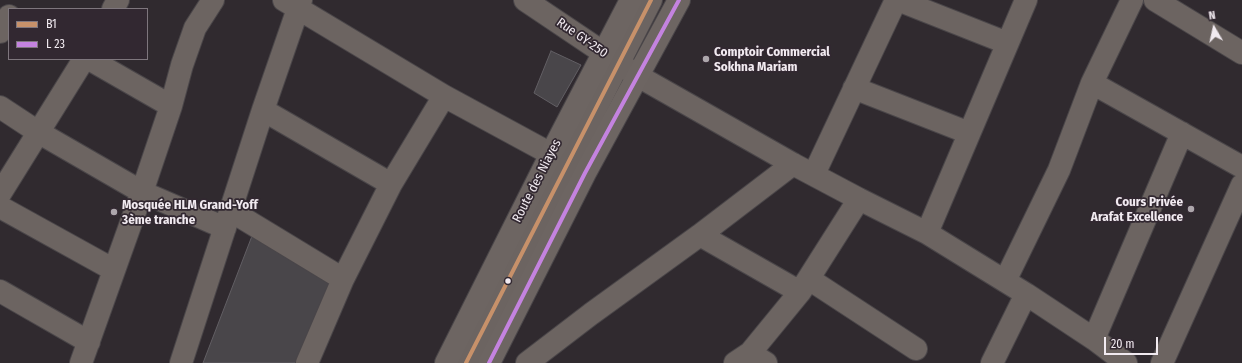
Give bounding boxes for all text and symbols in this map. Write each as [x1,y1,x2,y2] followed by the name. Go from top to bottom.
[8,8,148,60] legend
[1194,8,1234,48] north arrow
[1208,9,1216,23] text: N
[553,15,611,61] street label: Rue GY-250
[46,17,57,31] text: B1
[46,37,65,51] text: L 23
[714,44,830,75] place label: Comptoir Commercial Sokhna Mariam
[701,54,711,64] marker: Comptoir Commercial Sokhna Mariam
[509,137,565,225] street label: Route des Niayes
[1091,194,1183,225] place label: Cours Privée Arafat Excellence
[122,197,258,228] place label: Mosquée HLM Grand-Yoff 3ème tranche
[1186,204,1196,214] marker: Cours Privée Arafat Excellence
[109,207,119,217] marker: Mosquée HLM Grand-Yoff 3ème tranche
[503,276,513,286] unlabelled marker
[1106,329,1160,355] scale bar
[1111,337,1135,351] text: 20 m

